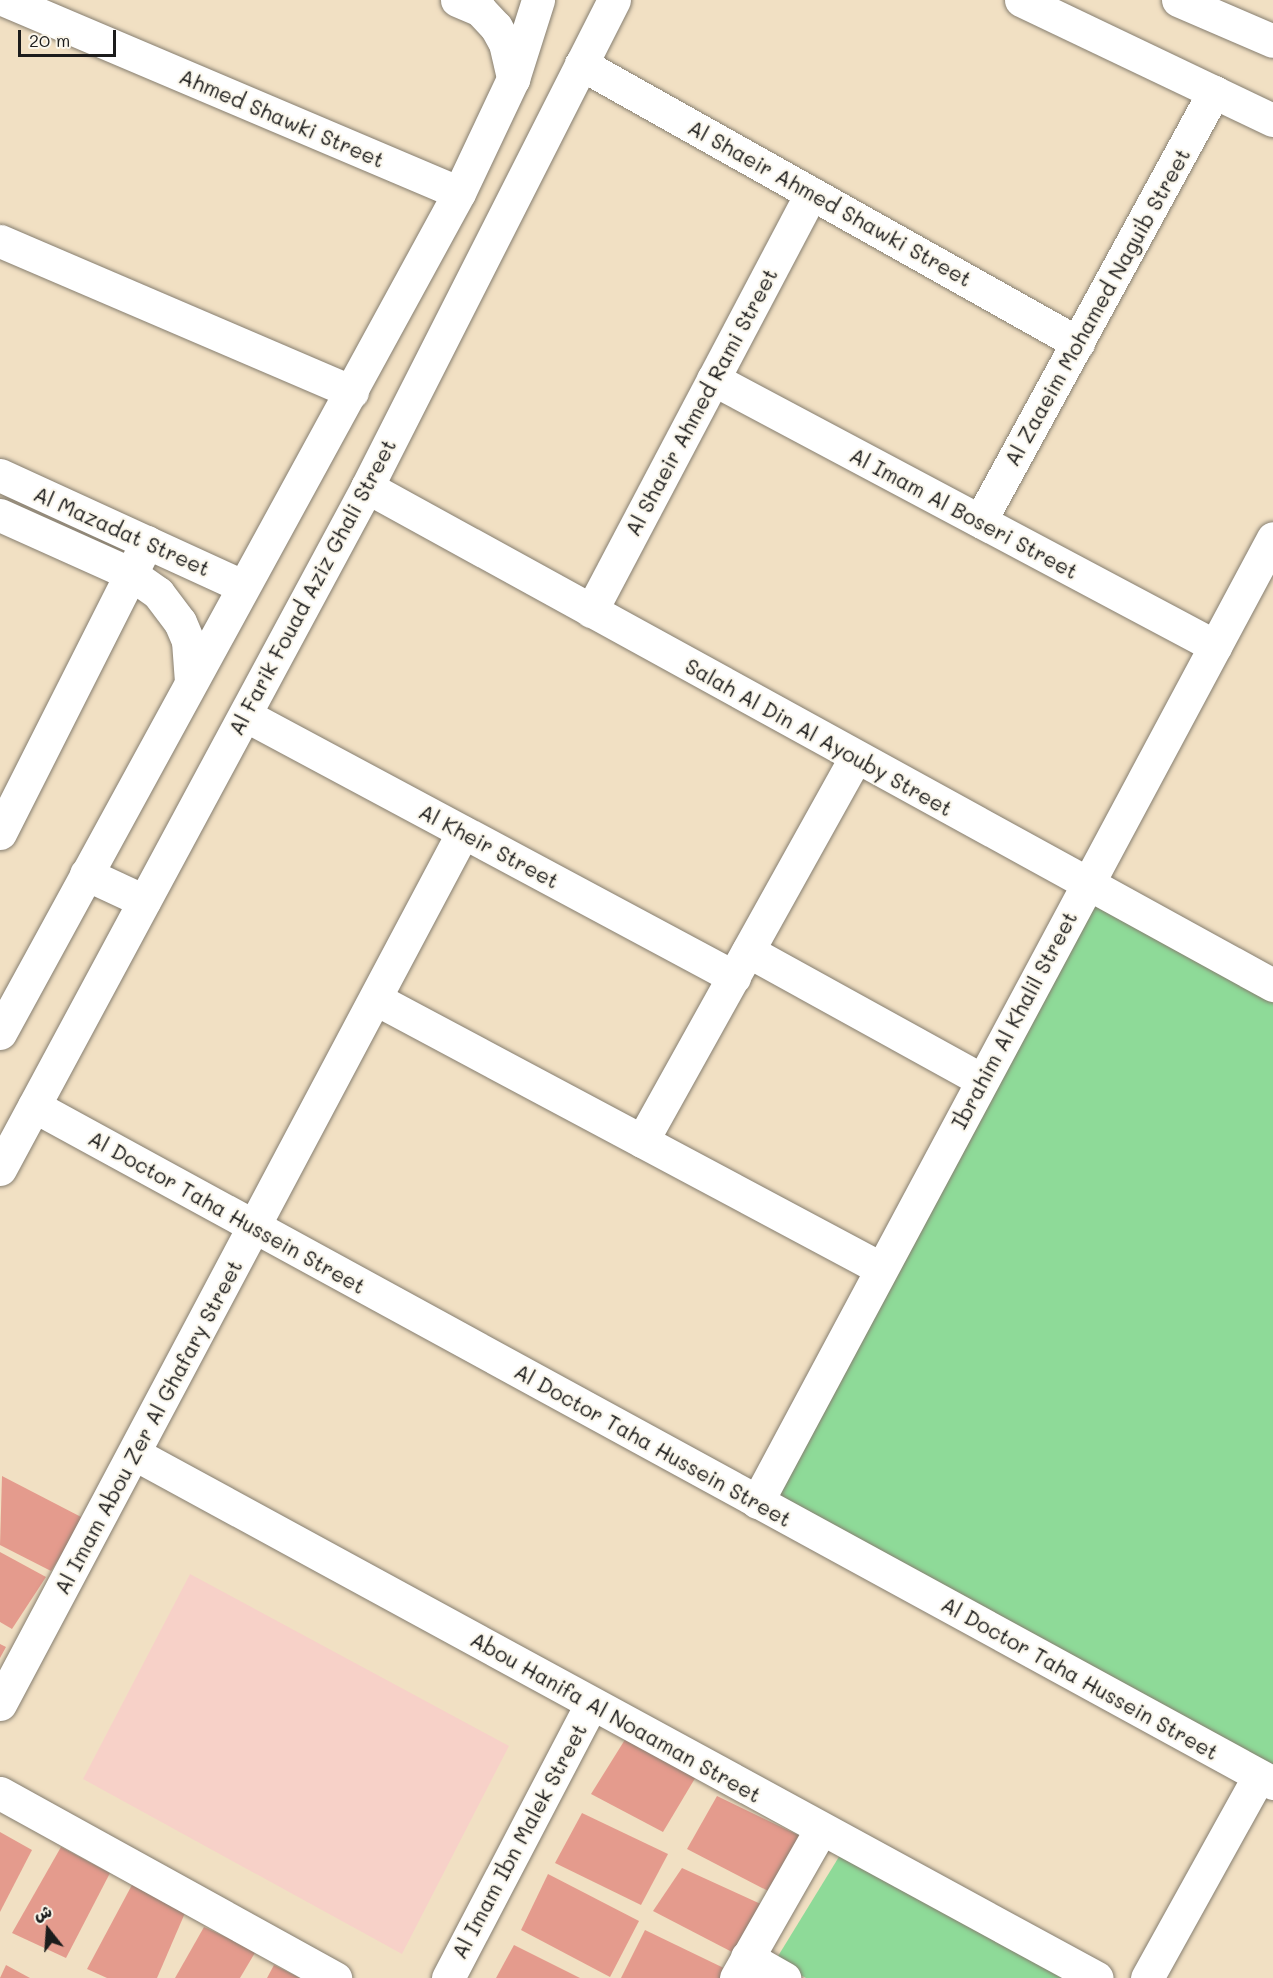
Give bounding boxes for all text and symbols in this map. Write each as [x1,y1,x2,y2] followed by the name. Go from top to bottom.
[21,18,118,56] scale bar
[29,28,70,52] text: 20 m
[176,63,388,173] street label: Ahmed Shawki Street
[684,114,976,292] street label: Al Shaeir Ahmed Shawki Street
[999,144,1195,470] street label: Al Zaaeim Mohamed Naguib Street
[620,264,782,540] street label: Al Shaeir Ahmed Rami Street
[223,435,401,739] street label: Al Farik Fouad Aziz Ghali Street
[846,442,1082,584] street label: Al Imam Al Boseri Street
[30,481,214,581] street label: Al Mazadat Street
[681,653,957,821] street label: Salah Al Din Al Ayouby Street
[415,799,563,893] street label: Al Kheir Street
[946,907,1082,1133] street label: Ibrahim Al Khalil Street
[84,1125,370,1299] street label: Al Doctor Taha Hussein Street
[49,1255,247,1599] street label: Al Imam Abou Zer Al Ghafary Street
[510,1358,796,1532] street label: Al Doctor Taha Hussein Street
[937,1591,1223,1765] street label: Al Doctor Taha Hussein Street
[466,1626,766,1808] street label: Abou Hanifa Al Noaaman Street
[446,1719,592,1963] street label: Al Imam Ibn Malek Street
[18,1900,78,1960] north arrow
[31,1900,54,1925] text: ش

